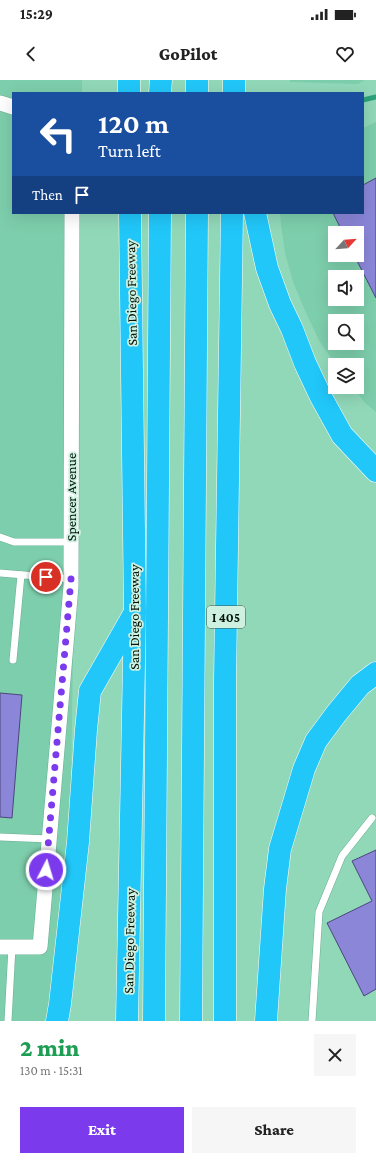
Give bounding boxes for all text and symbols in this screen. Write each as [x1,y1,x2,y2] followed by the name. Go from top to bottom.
[20,6,53,22] text: 15:29
[20,43,42,65] icon: back
[334,43,356,65] icon: heart
[159,44,217,64] text: GoPilot
[32,108,84,160] icon: left
[98,108,169,139] text: 120 m
[98,141,161,161] text: Turn left
[71,184,93,206] icon: arrive
[32,187,63,203] text: Then
[328,226,364,262] north arrow
[328,226,364,394] map controls
[122,240,140,346] street label: San Diego Freeway
[328,270,364,306] button: sound
[328,314,364,350] button: search
[328,358,364,394] button: layers
[63,453,79,541] street label: Spencer Avenue
[29,560,63,594] pin
[126,564,142,670] street label: San Diego Freeway
[35,566,57,588] icon: arrive
[207,606,245,628] road number: I 405
[25,849,67,891] position arrow
[120,888,138,994] street label: San Diego Freeway
[20,1034,79,1061] text: 2 min
[314,1034,356,1076] button: close
[20,1063,83,1078] text: 130 m · 15:31
[20,1107,184,1153] button: Exit
[192,1107,356,1153] button: Share

